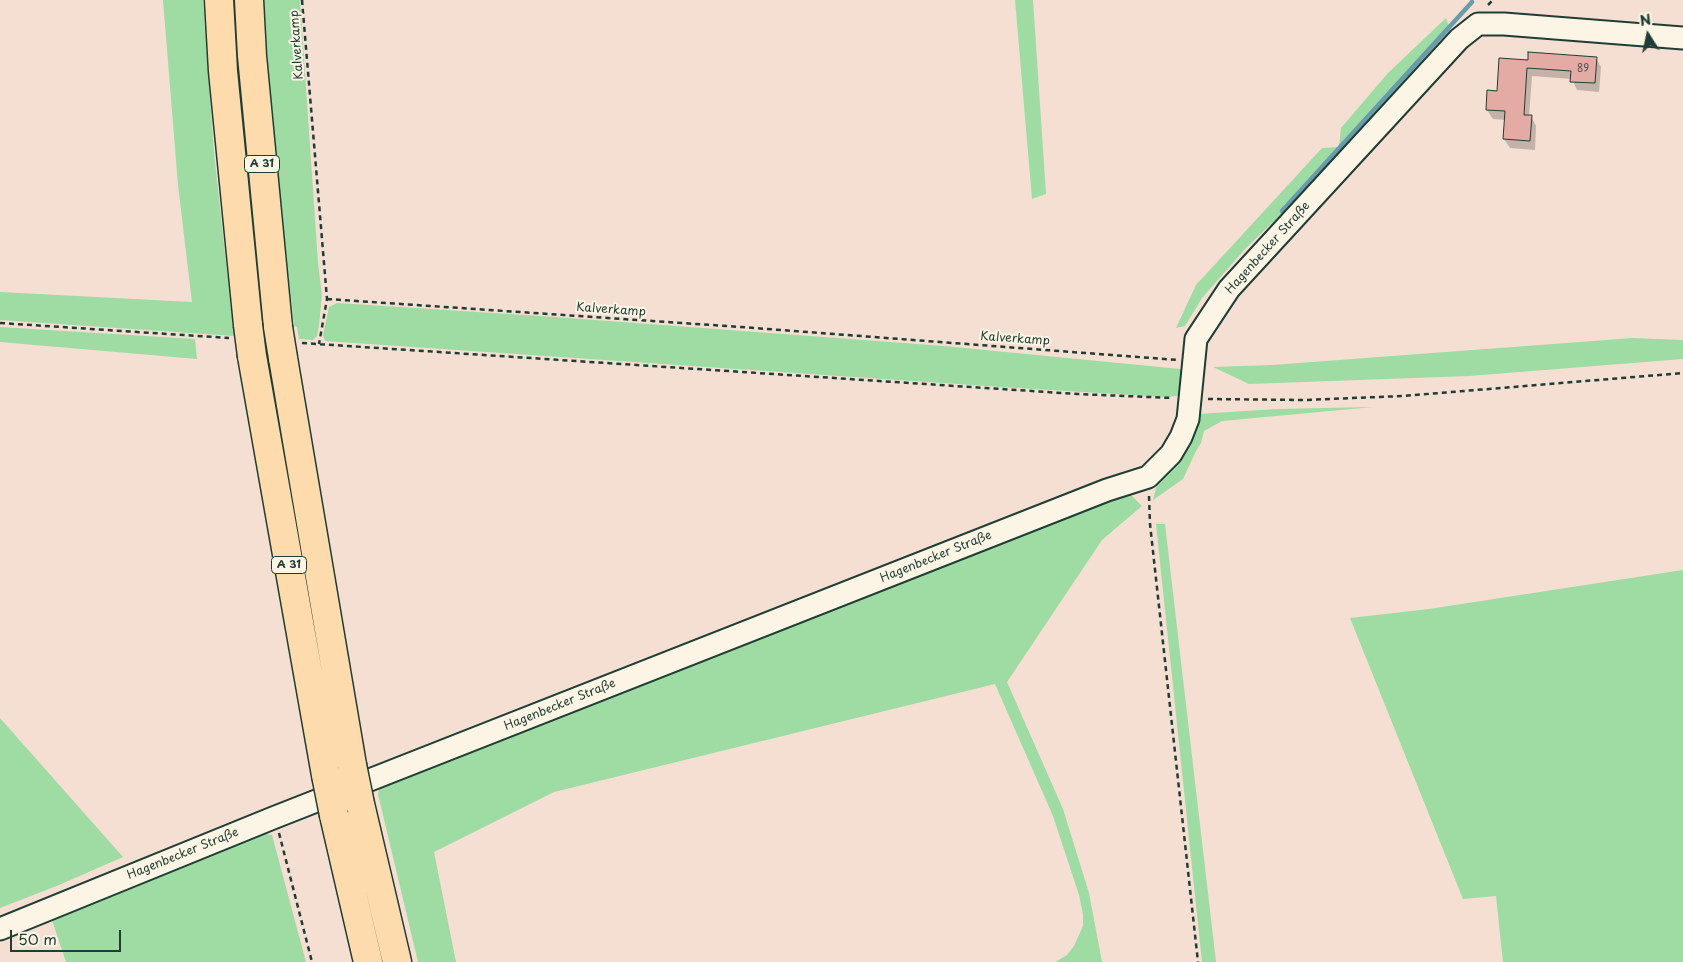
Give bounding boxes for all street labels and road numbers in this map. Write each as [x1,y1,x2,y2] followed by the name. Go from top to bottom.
[287,10,307,80] street label: Kalverkamp
[244,156,280,172] road number: A 31
[1223,199,1313,297] street label: Hagenbecker Straße
[576,300,646,320] street label: Kalverkamp
[980,329,1050,349] street label: Kalverkamp
[878,528,994,586] street label: Hagenbecker Straße
[272,556,306,574] road number: A 31
[502,676,618,734] street label: Hagenbecker Straße
[125,825,241,883] street label: Hagenbecker Straße

